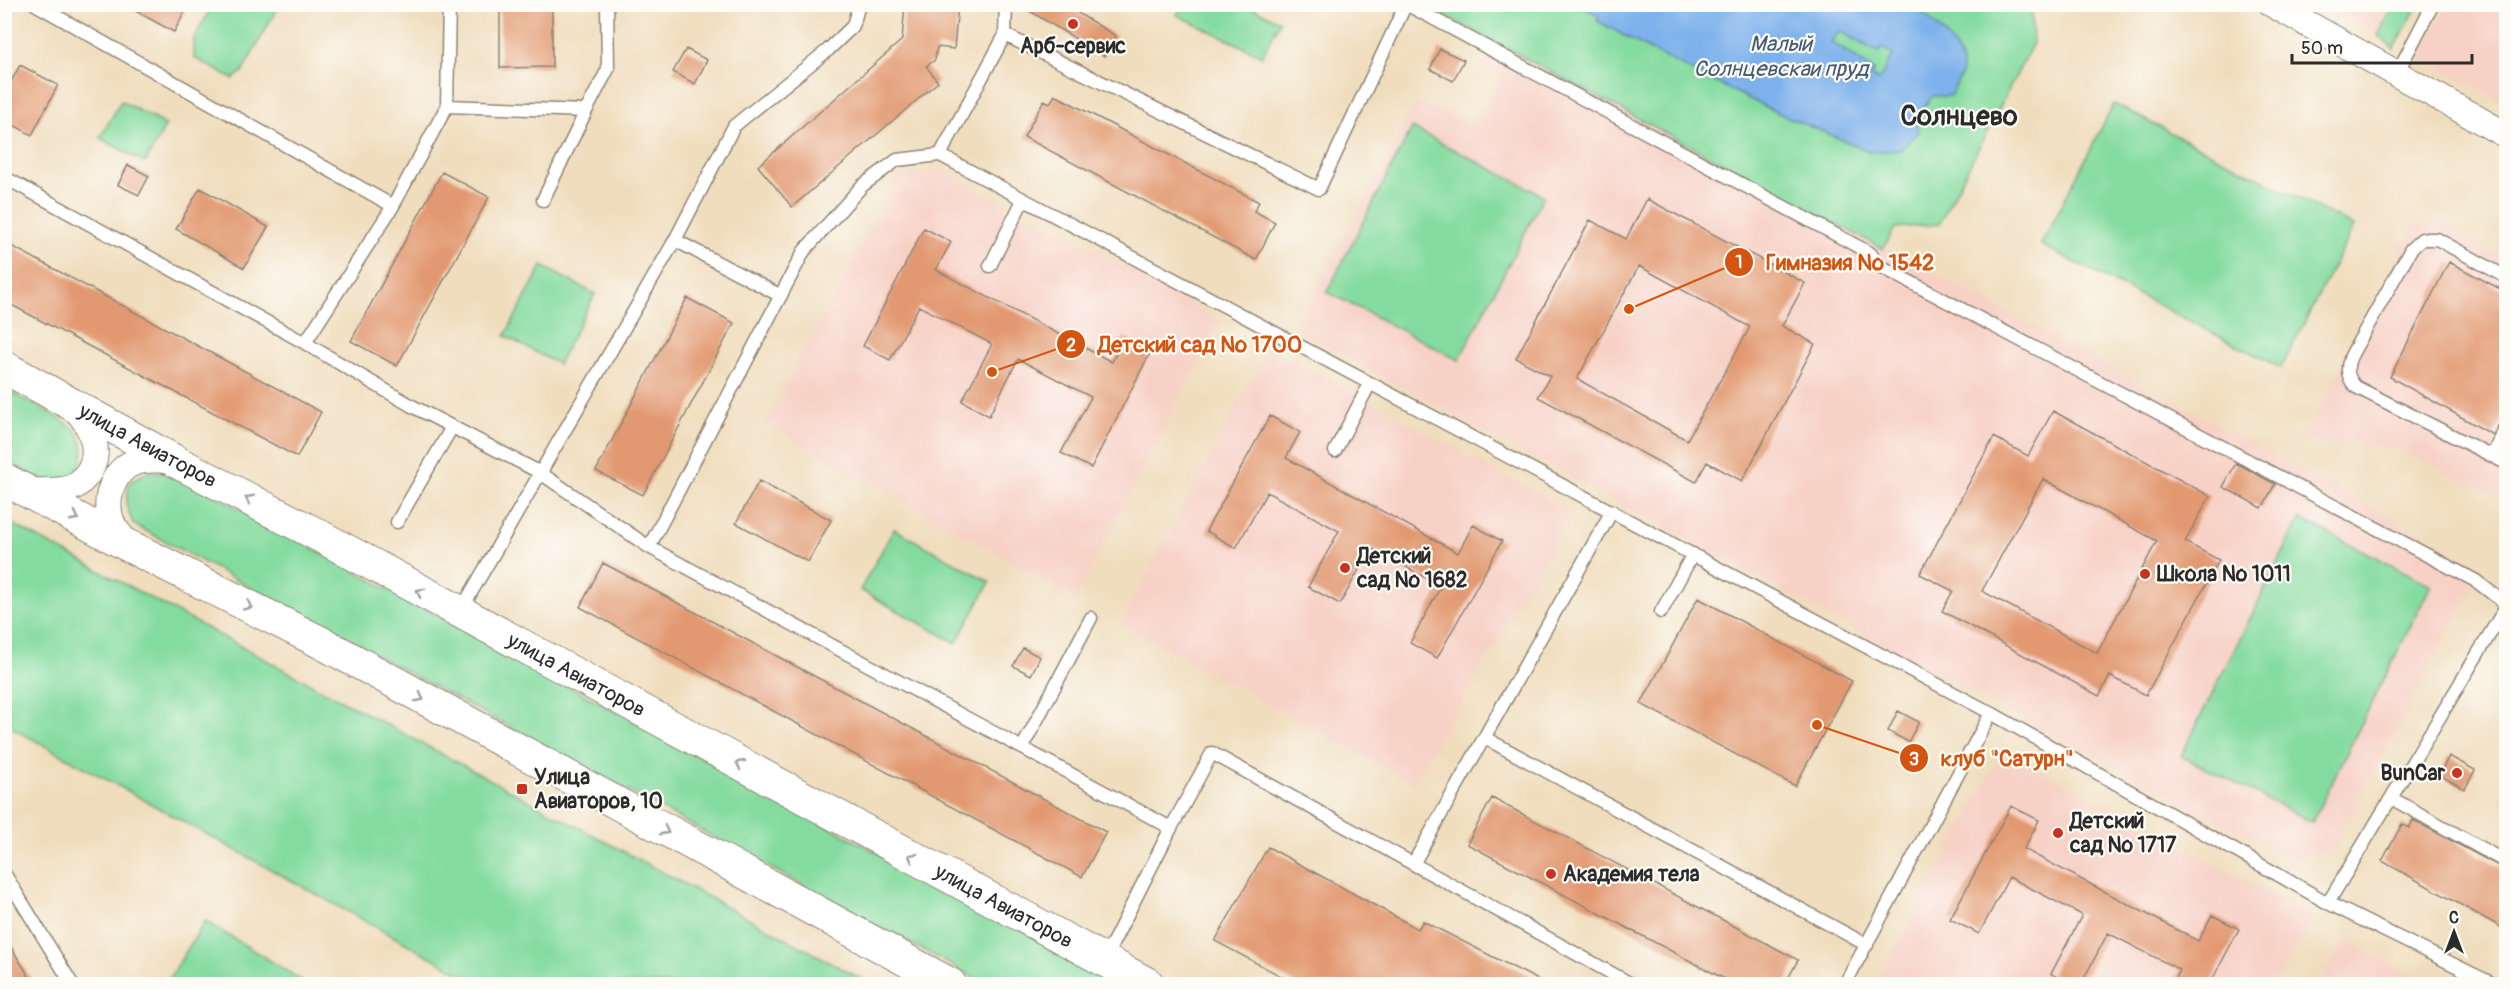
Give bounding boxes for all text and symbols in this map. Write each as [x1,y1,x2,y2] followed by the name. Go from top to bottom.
[1066,17,1080,31] marker: Арб-сервис
[2292,27,2472,65] scale bar
[1694,30,1870,83] water label: Малый Солнцевскаи пруд
[1020,33,1126,60] place label: Арб-сервис
[2301,37,2343,60] text: 50 m
[1901,100,2018,133] district label: Солнцево
[1724,242,1946,282] callout: Гимназия № 1542
[1766,249,1934,277] text: Гимназия № 1542
[1735,251,1743,274] text: 1
[1056,324,1314,364] callout: Детский сад № 1700
[1096,331,1302,359] text: Детский сад № 1700
[1066,334,1076,357] text: 2
[73,397,222,494] street label: улица Авиаторов
[244,495,255,507] one-way arrow
[68,510,79,521] one-way arrow
[1355,543,1468,594] place label: Детский сад № 1682
[1338,561,1352,575] marker: Детский сад № 1682
[2156,561,2291,588] place label: Школа № 1011
[2138,567,2152,581] marker: Школа № 1011
[416,588,427,599] one-way arrow
[242,599,252,610] one-way arrow
[502,626,650,723] street label: улица Авиаторов
[414,691,424,702] one-way arrow
[1899,738,2086,778] callout: клуб "Сатурн"
[1940,745,2074,773] text: клуб "Сатурн"
[1909,748,1919,771] text: 3
[736,760,746,771] one-way arrow
[2380,760,2445,787] place label: BunCar
[534,764,663,815] place label: Улица Авиаторов, 10
[2450,766,2464,780] marker: BunCar
[515,782,529,796] marker: Улица Авиаторов, 10
[2068,808,2177,859] place label: Детский сад № 1717
[659,824,670,835] one-way arrow
[2051,826,2065,840] marker: Детский сад № 1717
[907,853,918,864] one-way arrow
[929,857,1078,954] street label: улица Авиаторов
[1563,861,1700,888] place label: Академия тела
[1544,867,1558,881] marker: Академия тела
[2424,902,2484,962] north arrow
[2449,908,2459,928] text: С

